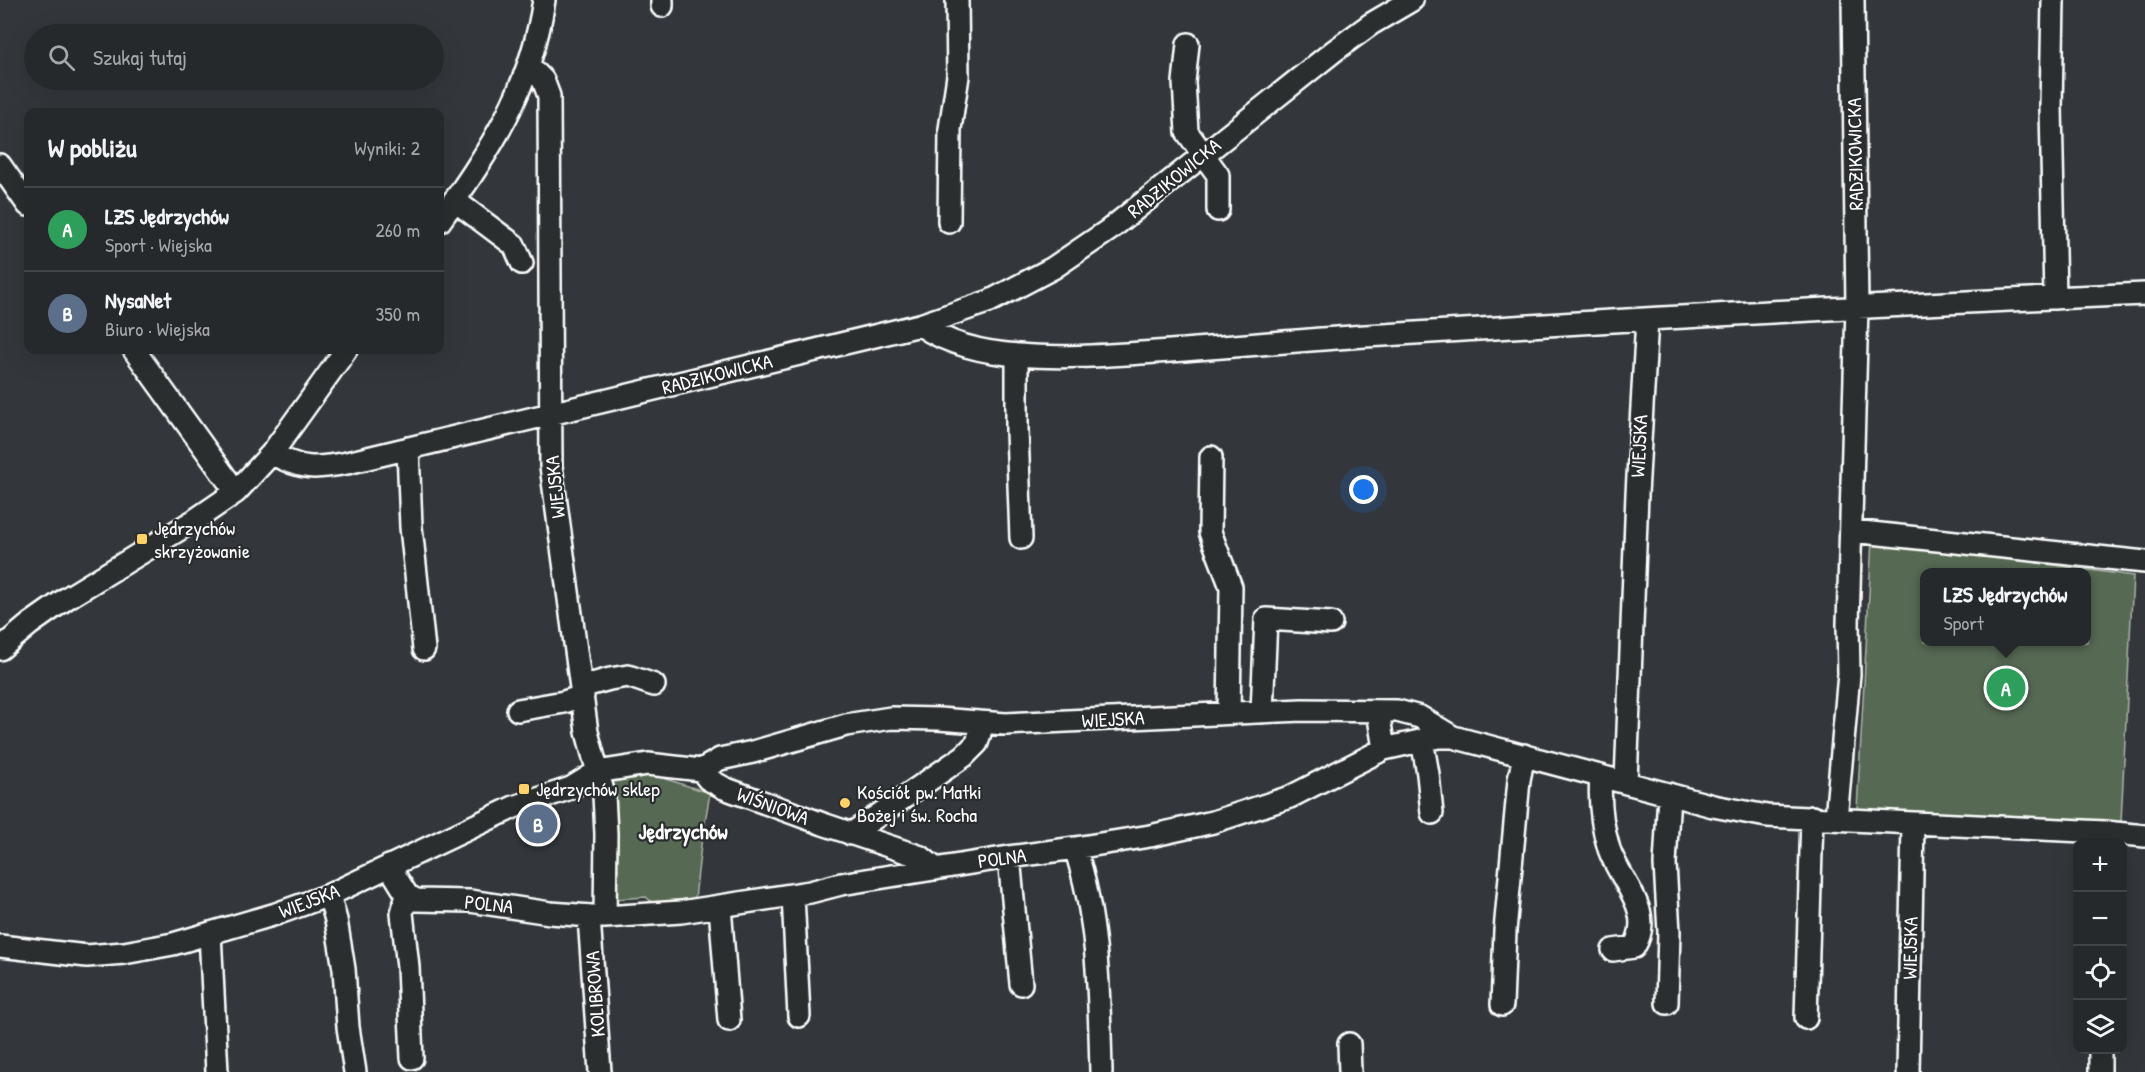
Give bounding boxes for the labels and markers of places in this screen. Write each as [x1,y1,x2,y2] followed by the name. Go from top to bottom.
[154,514,250,564] place label: Jędrzychów skrzyżowanie
[135,532,149,546] marker: Jędrzychów skrzyżowanie
[1986,666,2026,710] pin: A
[536,775,660,802] place label: Jędrzychów sklep
[857,778,982,828] place label: Kościół pw. Matki Bożej i św. Rocha
[517,782,531,796] marker: Jędrzychów sklep
[838,796,852,810] marker: Kościół pw. Matki Bożej i św. Rocha
[518,802,558,846] pin: B

